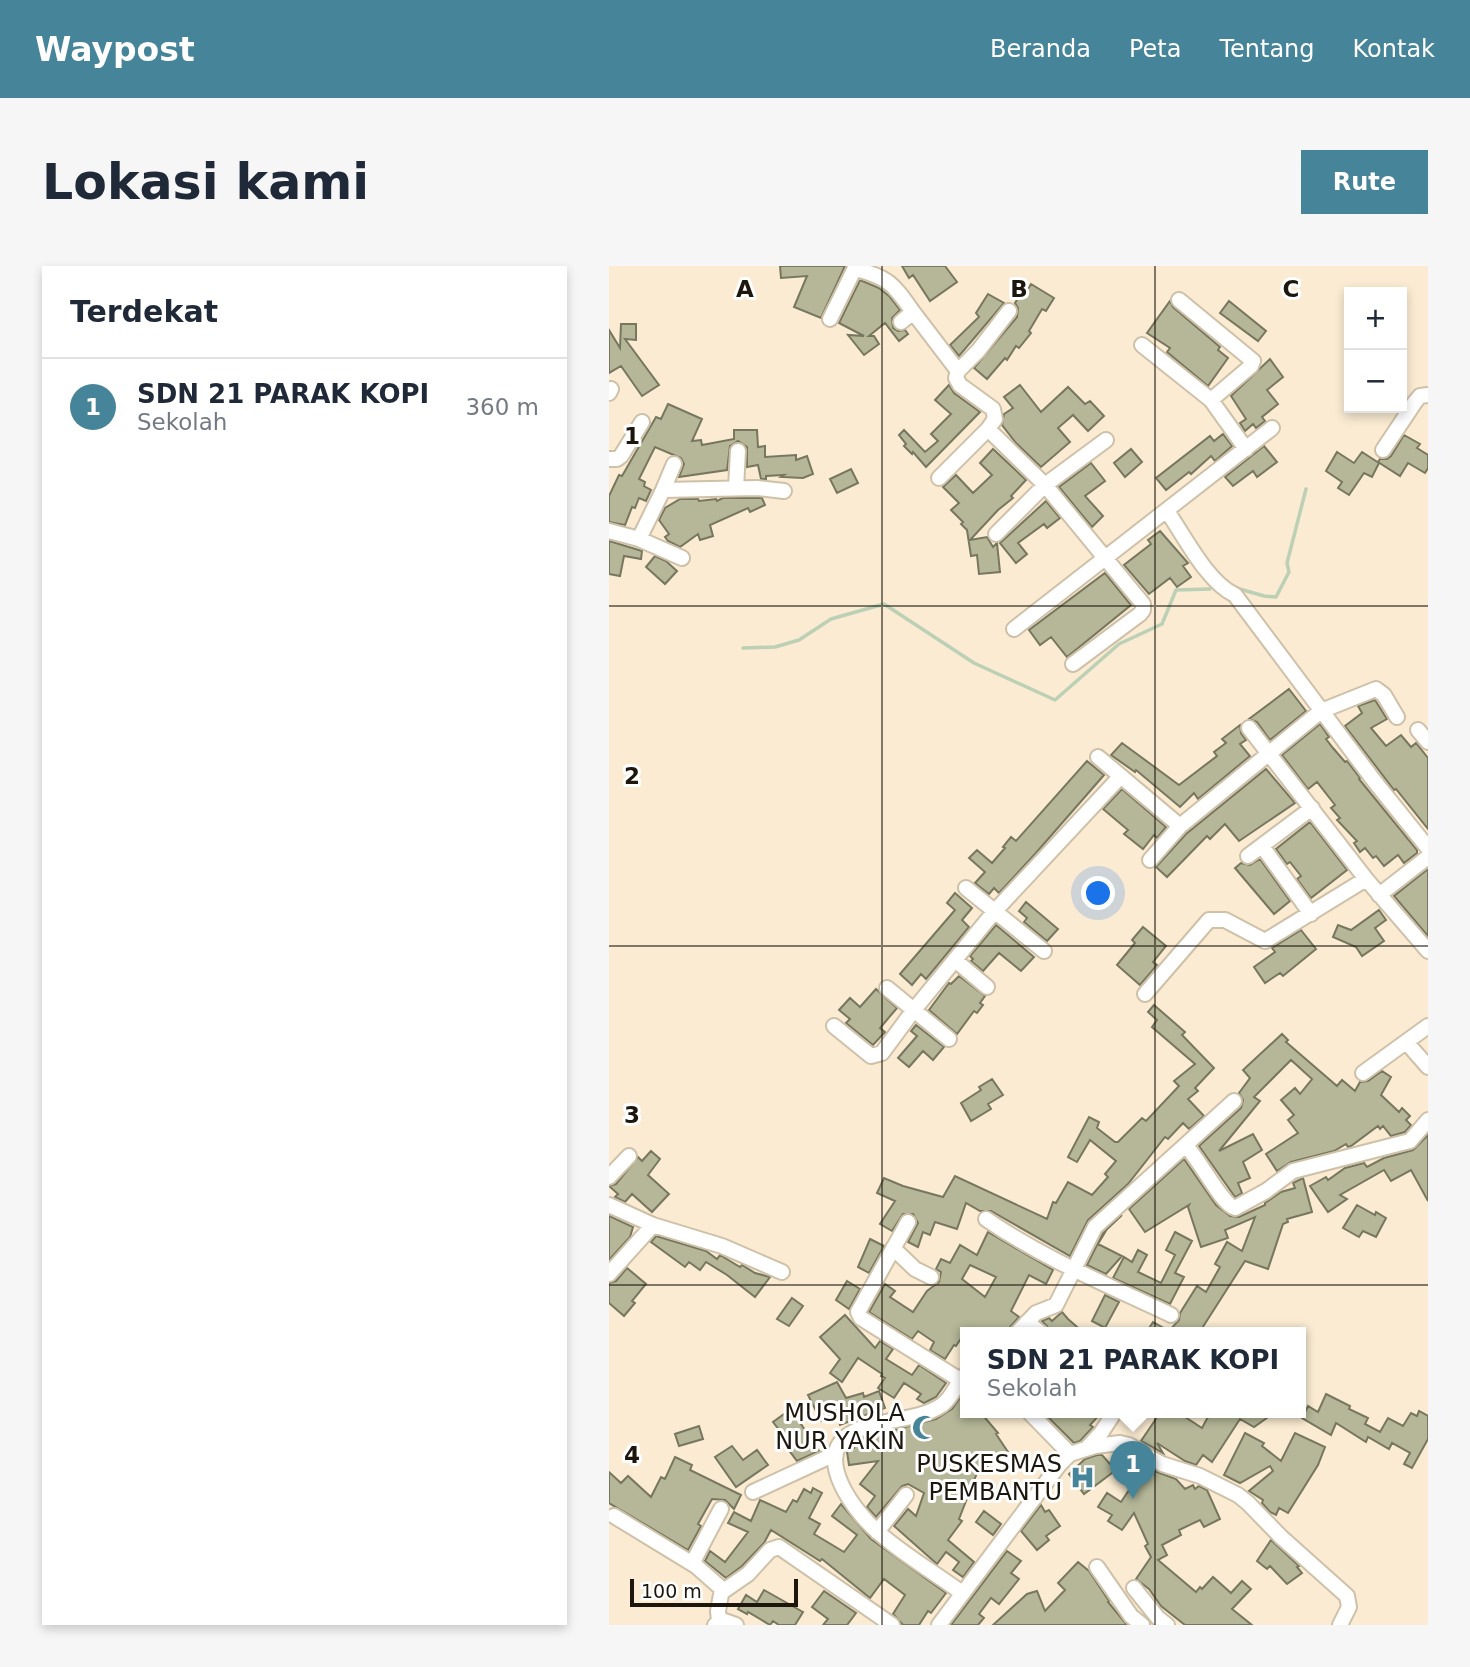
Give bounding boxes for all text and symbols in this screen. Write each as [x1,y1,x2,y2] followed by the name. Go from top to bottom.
[35,30,195,69] text: Waypost
[990,35,1091,63] text: Beranda
[1129,35,1181,63] text: Peta
[1219,35,1315,63] text: Tentang
[1353,35,1435,63] text: Kontak
[1301,150,1428,214] button: Rute
[42,154,369,211] text: Lokasi kami
[736,276,754,302] text: A
[1010,276,1028,302] text: B
[1283,276,1299,302] text: C
[1344,287,1407,413] map controls
[1344,287,1407,350] button: +
[70,294,218,329] text: Terdekat
[1344,350,1407,413] button: −
[137,379,429,409] text: SDN 21 PARAK KOPI
[85,394,101,420] text: 1
[465,394,539,420] text: 360 m
[137,409,227,435] text: Sekolah
[624,423,640,449] text: 1
[624,763,640,789] text: 2
[1081,876,1115,910] your location
[624,1102,640,1128] text: 3
[960,1327,1306,1418] popup
[987,1345,1279,1375] text: SDN 21 PARAK KOPI
[987,1375,1077,1401] text: Sekolah
[775,1399,906,1455] place label: MUSHOLA NUR YAKIN
[911,1413,939,1441] mosque icon: MUSHOLA NUR YAKIN
[1110,1441,1156,1499] pin: 1
[624,1442,640,1468] text: 4
[916,1450,1062,1506] place label: PUSKESMAS PEMBANTU
[1068,1464,1096,1492] hospital icon: PUSKESMAS PEMBANTU
[630,1576,798,1608] scale bar
[641,1580,702,1602] text: 100 m

